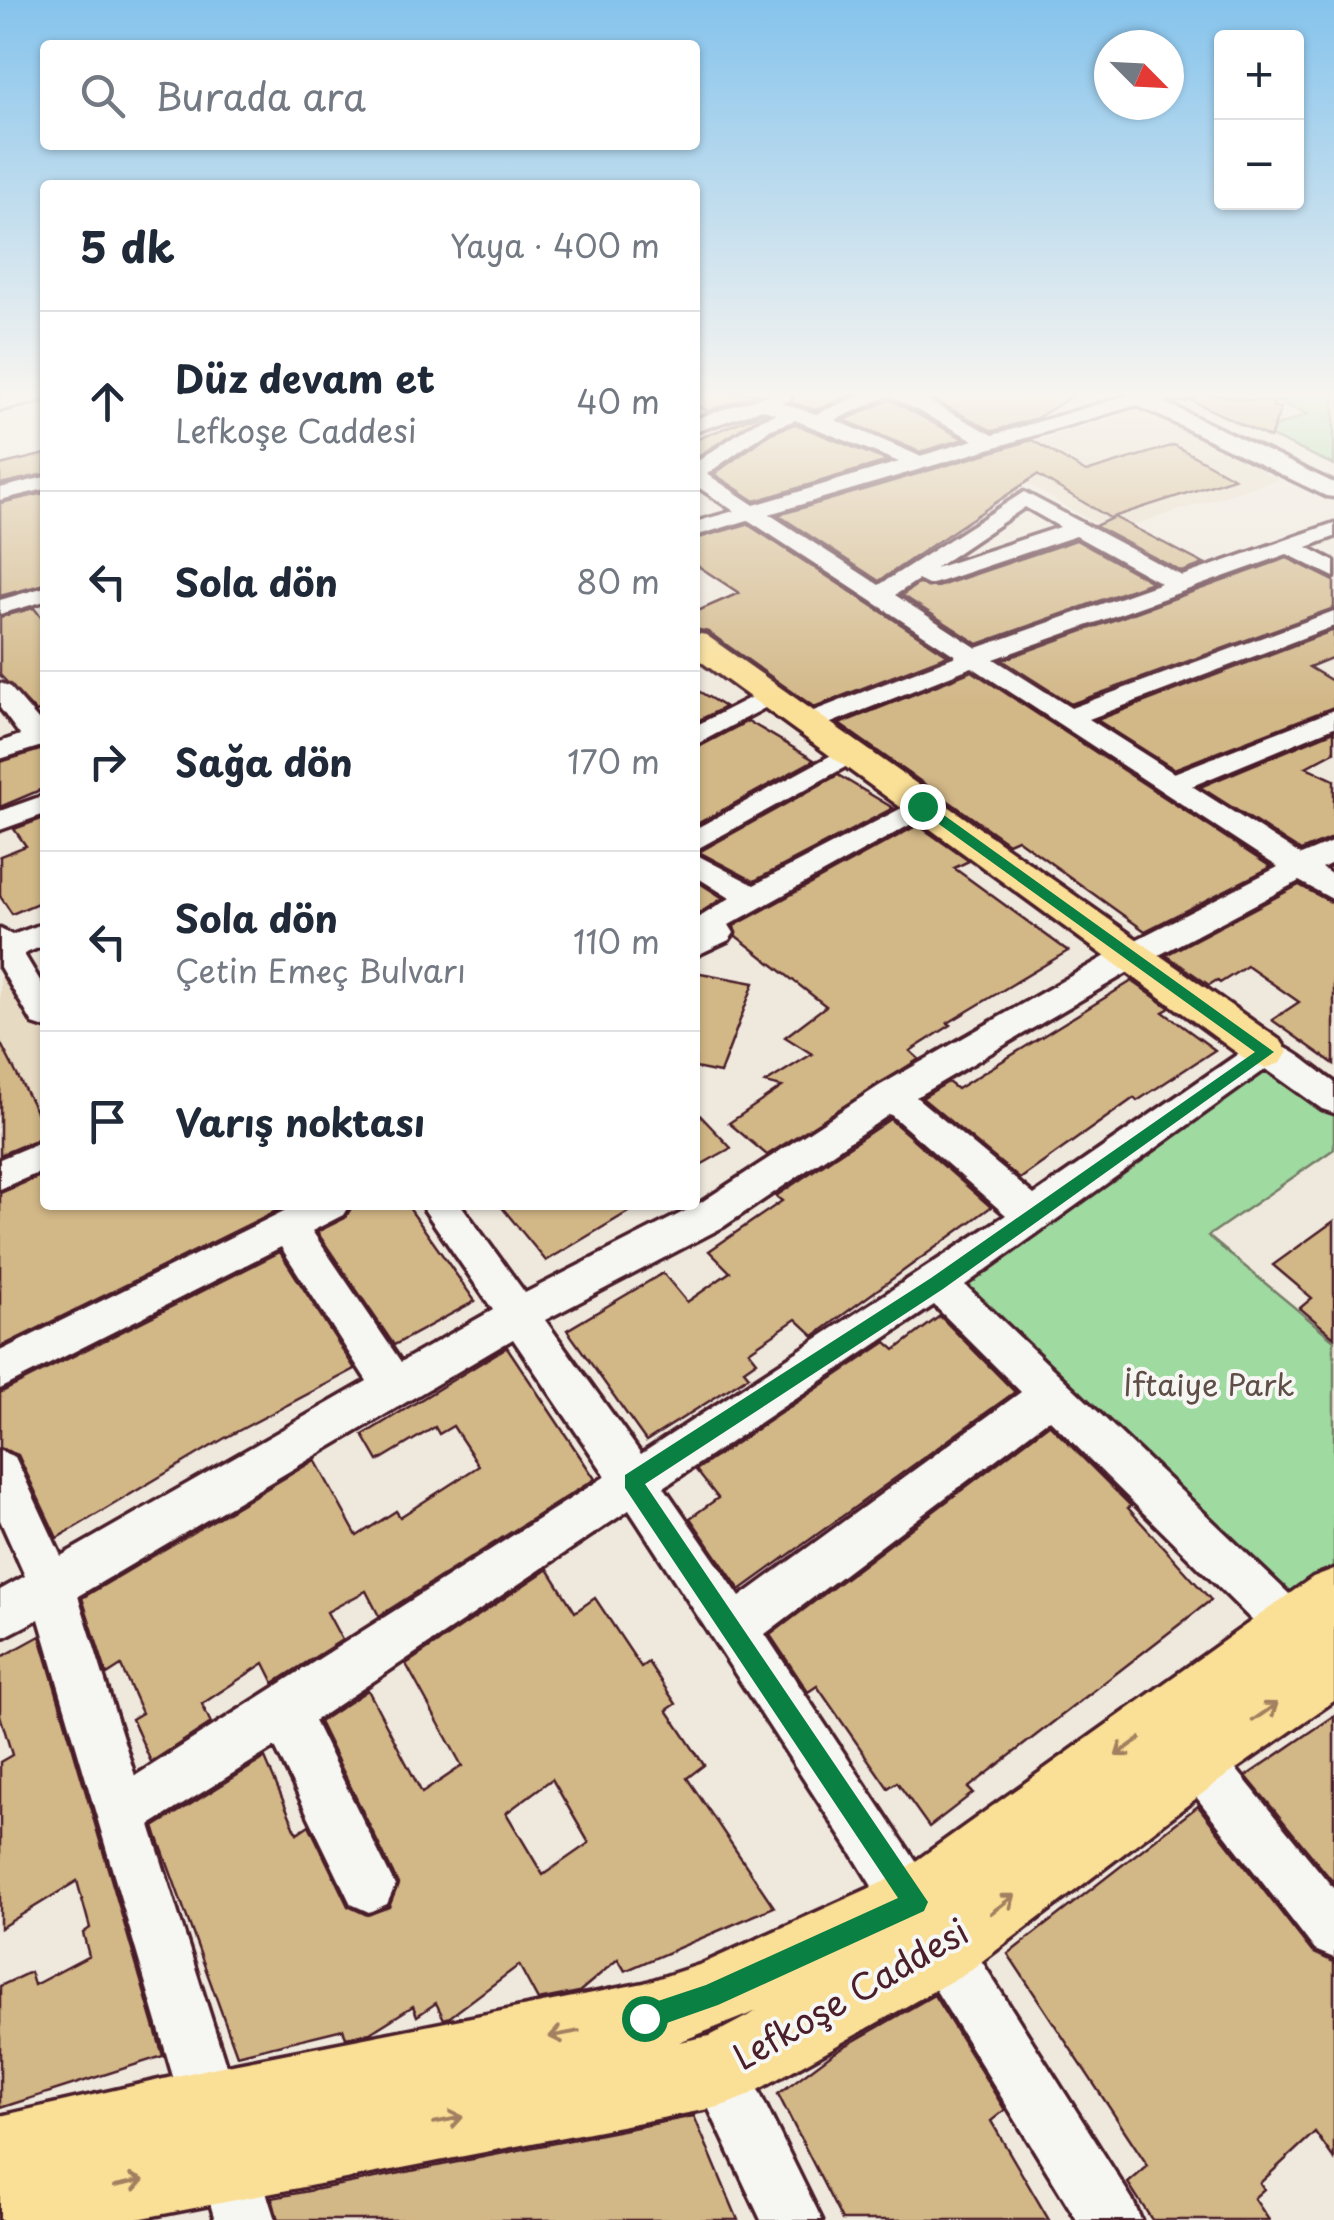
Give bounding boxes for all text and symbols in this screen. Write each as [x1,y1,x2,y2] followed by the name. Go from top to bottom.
[1094,30,1184,120] north arrow
[1214,30,1304,210] map controls
[1214,30,1304,120] button: +
[40,40,700,150] search box
[155,67,366,124] text: Burada ara
[75,68,130,123] icon: search
[1214,120,1304,210] button: −
[80,214,175,277] text: 5 dk
[450,221,660,269] text: Yaya · 400 m
[175,349,435,406] text: Düz devam et
[80,374,135,429] icon: ahead
[576,377,660,425] text: 40 m
[175,406,417,454] text: Lefkoşe Caddesi
[175,553,338,610] text: Sola dön
[80,554,135,609] icon: left
[576,557,660,605] text: 80 m
[175,733,353,790] text: Sağa dön
[80,734,135,789] icon: right
[567,737,660,785] text: 170 m
[900,784,946,830] route end
[175,889,338,946] text: Sola dön
[80,914,135,969] icon: left
[573,917,660,965] text: 110 m
[175,946,466,994] text: Çetin Emeç Bulvarı
[175,1093,425,1150] text: Varış noktası
[80,1094,135,1149] icon: arrive
[1123,1361,1295,1406] park label: İftaiye Park
[1251,1702,1279,1723] one-way arrow
[1115,1737,1142,1758] one-way arrow
[989,1894,1016,1915] one-way arrow
[722,1904,977,2082] street label: Lefkoşe Caddesi
[622,1996,668,2042] route start
[549,2026,581,2045] one-way arrow
[432,2110,464,2129] one-way arrow
[113,2173,145,2191] one-way arrow

